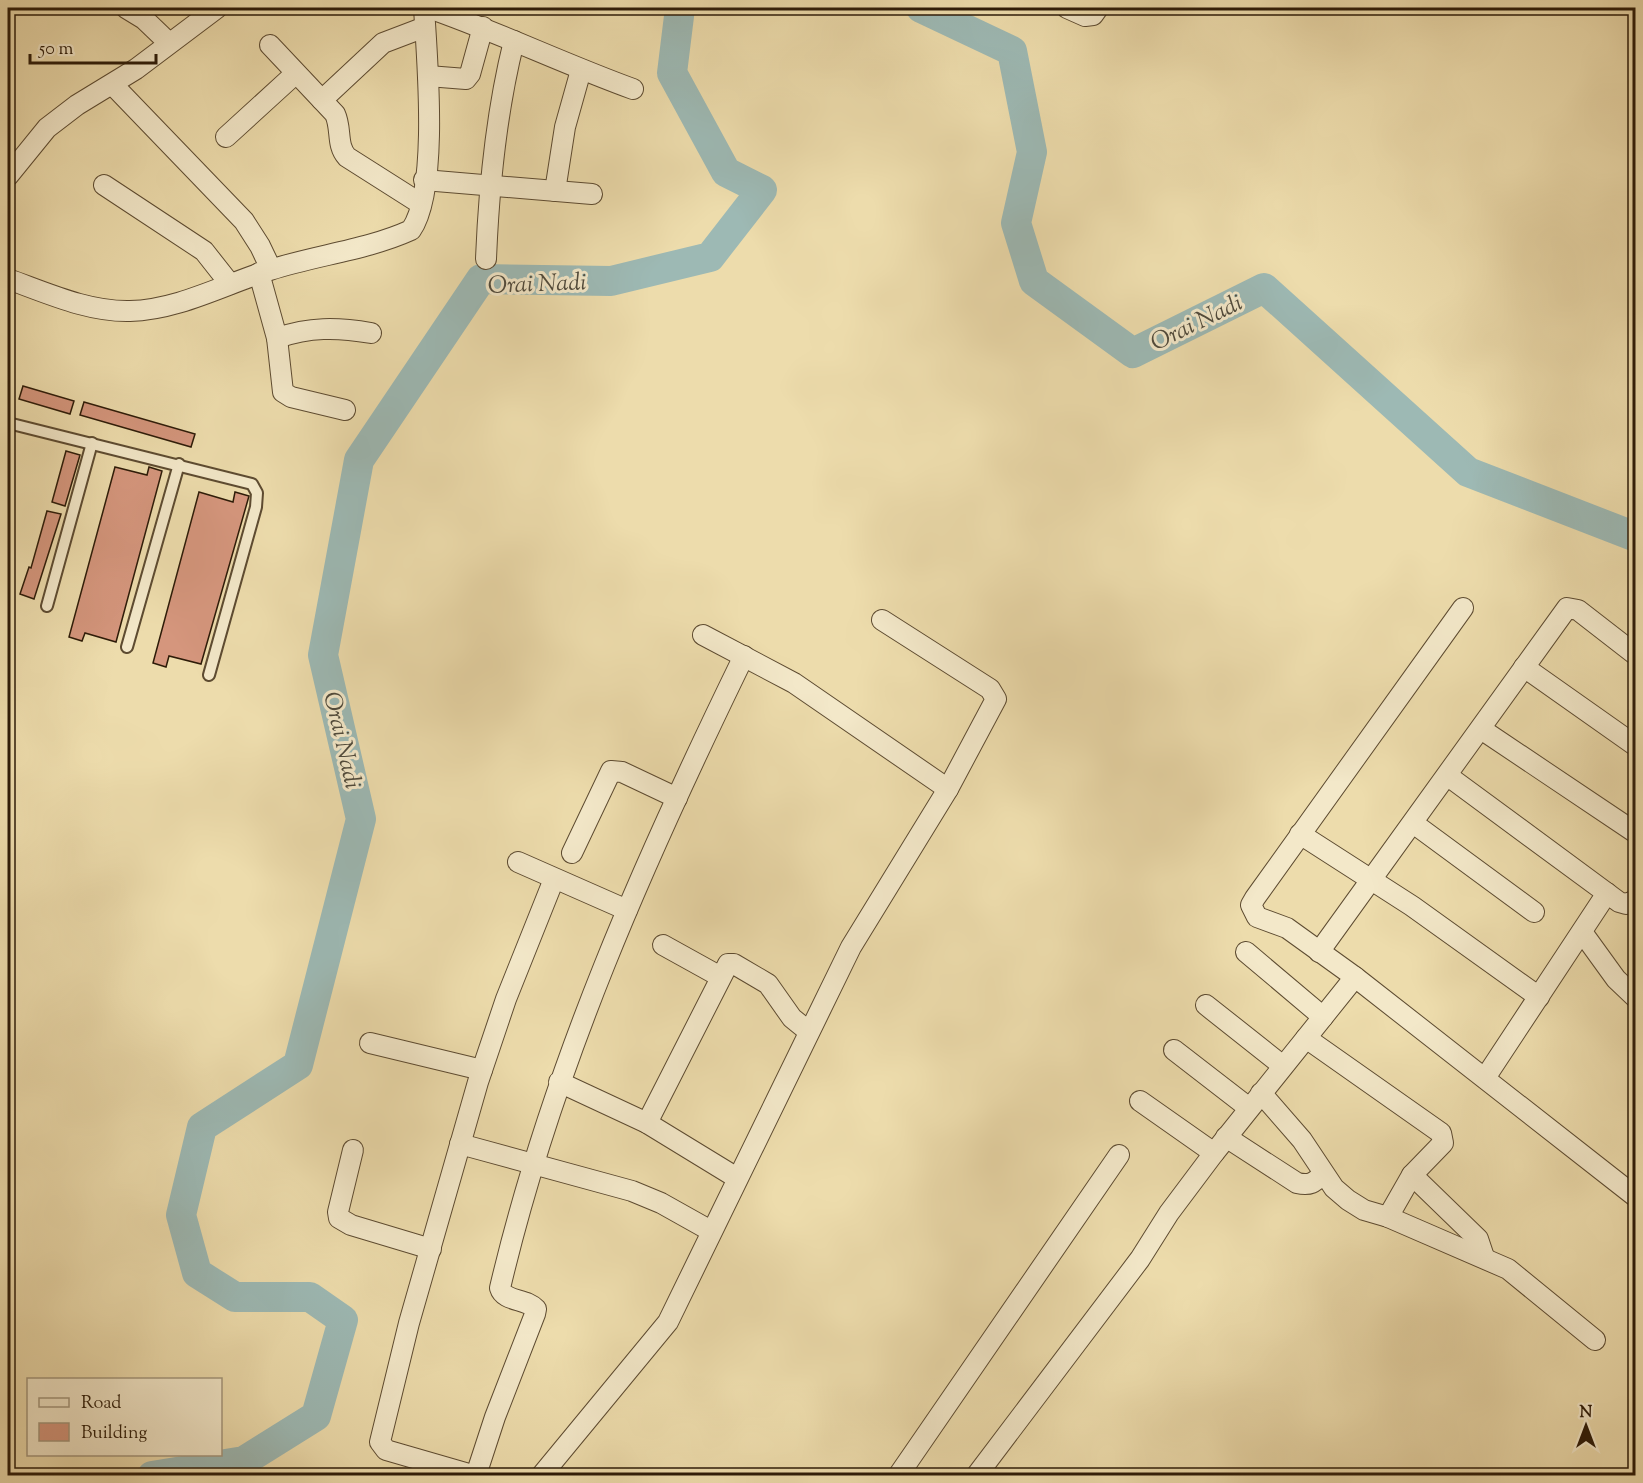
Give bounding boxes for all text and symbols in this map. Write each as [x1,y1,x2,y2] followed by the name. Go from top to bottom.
[30,27,156,65] scale bar
[38,37,74,63] text: 50 m
[487,266,587,304] water label: Orai Nadi
[1145,287,1249,361] water label: Orai Nadi
[313,689,369,792] water label: Orai Nadi
[27,1378,222,1456] legend
[81,1391,121,1417] text: Road
[1556,1396,1616,1456] north arrow
[1580,1402,1593,1425] text: N
[81,1421,147,1447] text: Building

